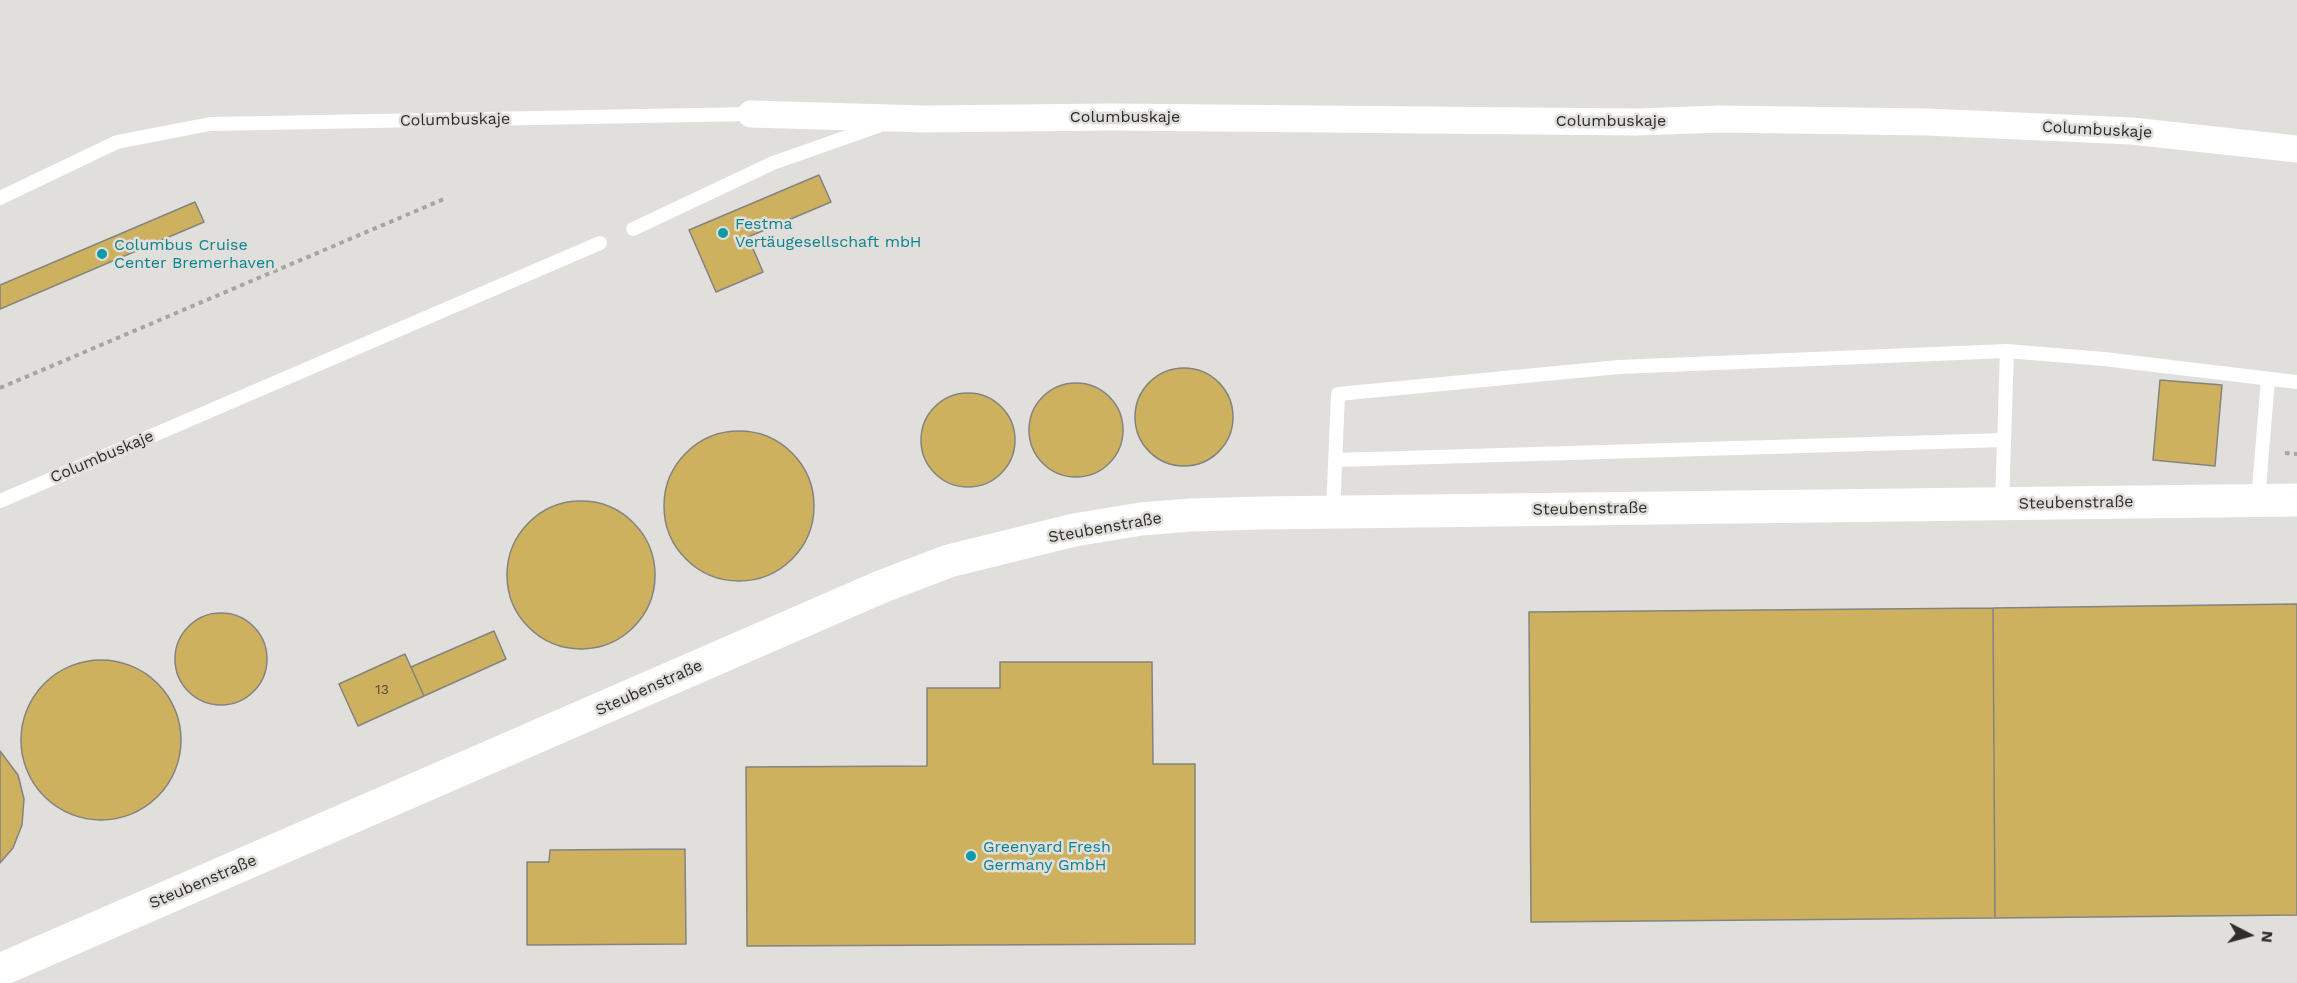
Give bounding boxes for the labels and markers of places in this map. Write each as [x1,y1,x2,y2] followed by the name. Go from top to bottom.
[735,214,922,252] place label: Festma Vertäugesellschaft mbH
[716,226,730,240] marker: Festma Vertäugesellschaft mbH
[114,235,275,273] place label: Columbus Cruise Center Bremerhaven
[95,247,109,261] marker: Columbus Cruise Center Bremerhaven
[983,837,1111,875] place label: Greenyard Fresh Germany GmbH
[964,849,978,863] marker: Greenyard Fresh Germany GmbH

